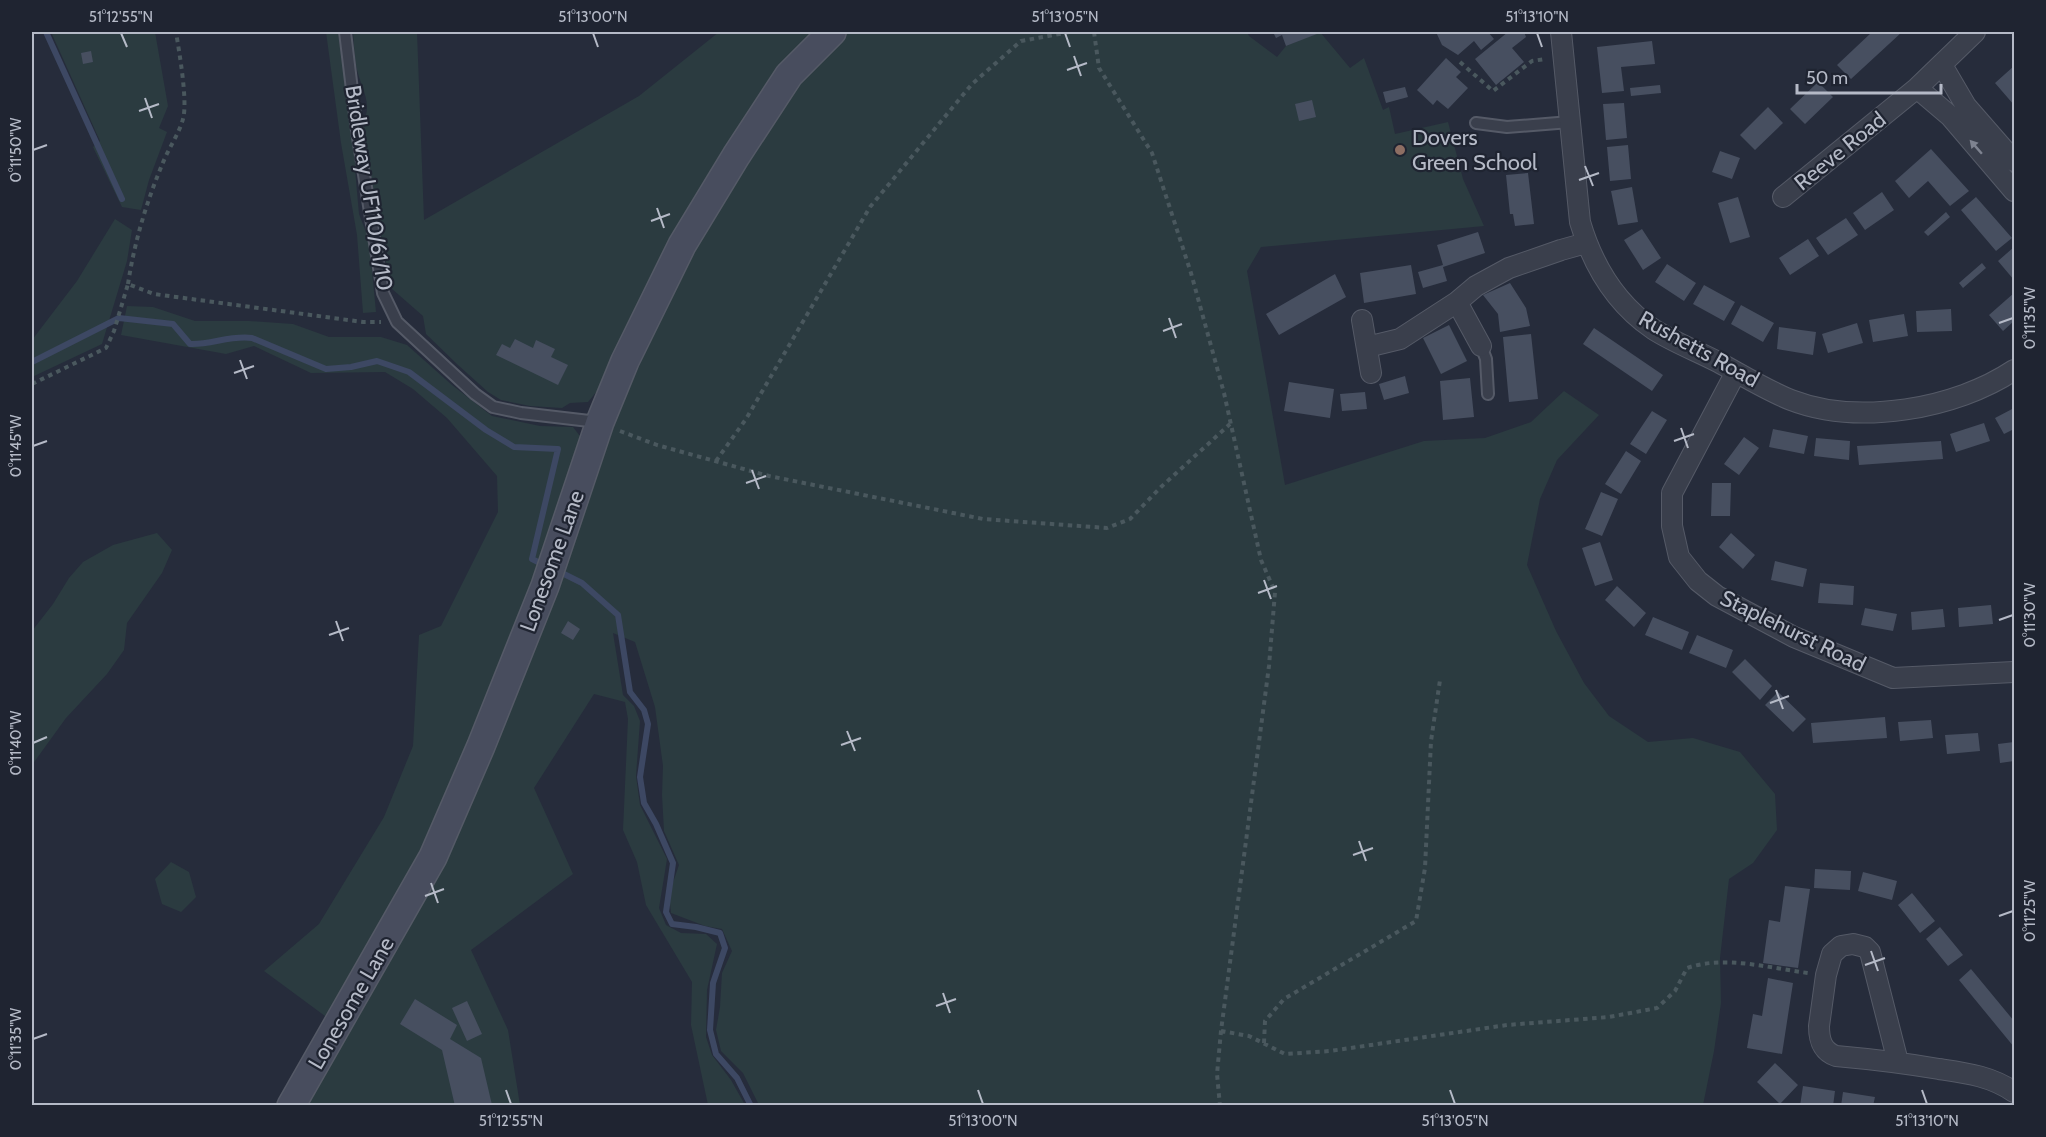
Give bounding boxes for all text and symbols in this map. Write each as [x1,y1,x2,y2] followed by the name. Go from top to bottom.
[89,8,153,26] text: 51°12'55"N
[558,8,628,26] text: 51°13'00"N
[1032,8,1098,26] text: 51°13'05"N
[1505,8,1569,26] text: 51°13'10"N
[1797,57,1941,95] scale bar
[1806,67,1848,89] text: 50 m
[339,83,399,293] street label: Bridleway UF110/61/10
[1789,106,1891,196] street label: Reeve Road
[7,117,25,182] text: 0°11'50"W
[1412,124,1538,176] place label: Dovers Green School
[1970,139,1983,155] one-way arrow
[1393,143,1407,157] marker: Dovers Green School
[2021,286,2039,349] text: 0°11'35"W
[1634,305,1764,393] street label: Rushetts Road
[7,414,25,477] text: 0°11'45"W
[514,487,590,635] street label: Lonesome Lane
[2021,582,2039,647] text: 0°11'30"W
[1716,584,1870,678] street label: Staplehurst Road
[7,710,25,776] text: 0°11'40"W
[2021,879,2039,942] text: 0°11'25"W
[302,932,400,1074] street label: Lonesome Lane
[7,1007,25,1070] text: 0°11'35"W
[479,1112,543,1130] text: 51°12'55"N
[948,1112,1018,1130] text: 51°13'00"N
[1422,1112,1488,1130] text: 51°13'05"N
[1895,1112,1959,1130] text: 51°13'10"N

